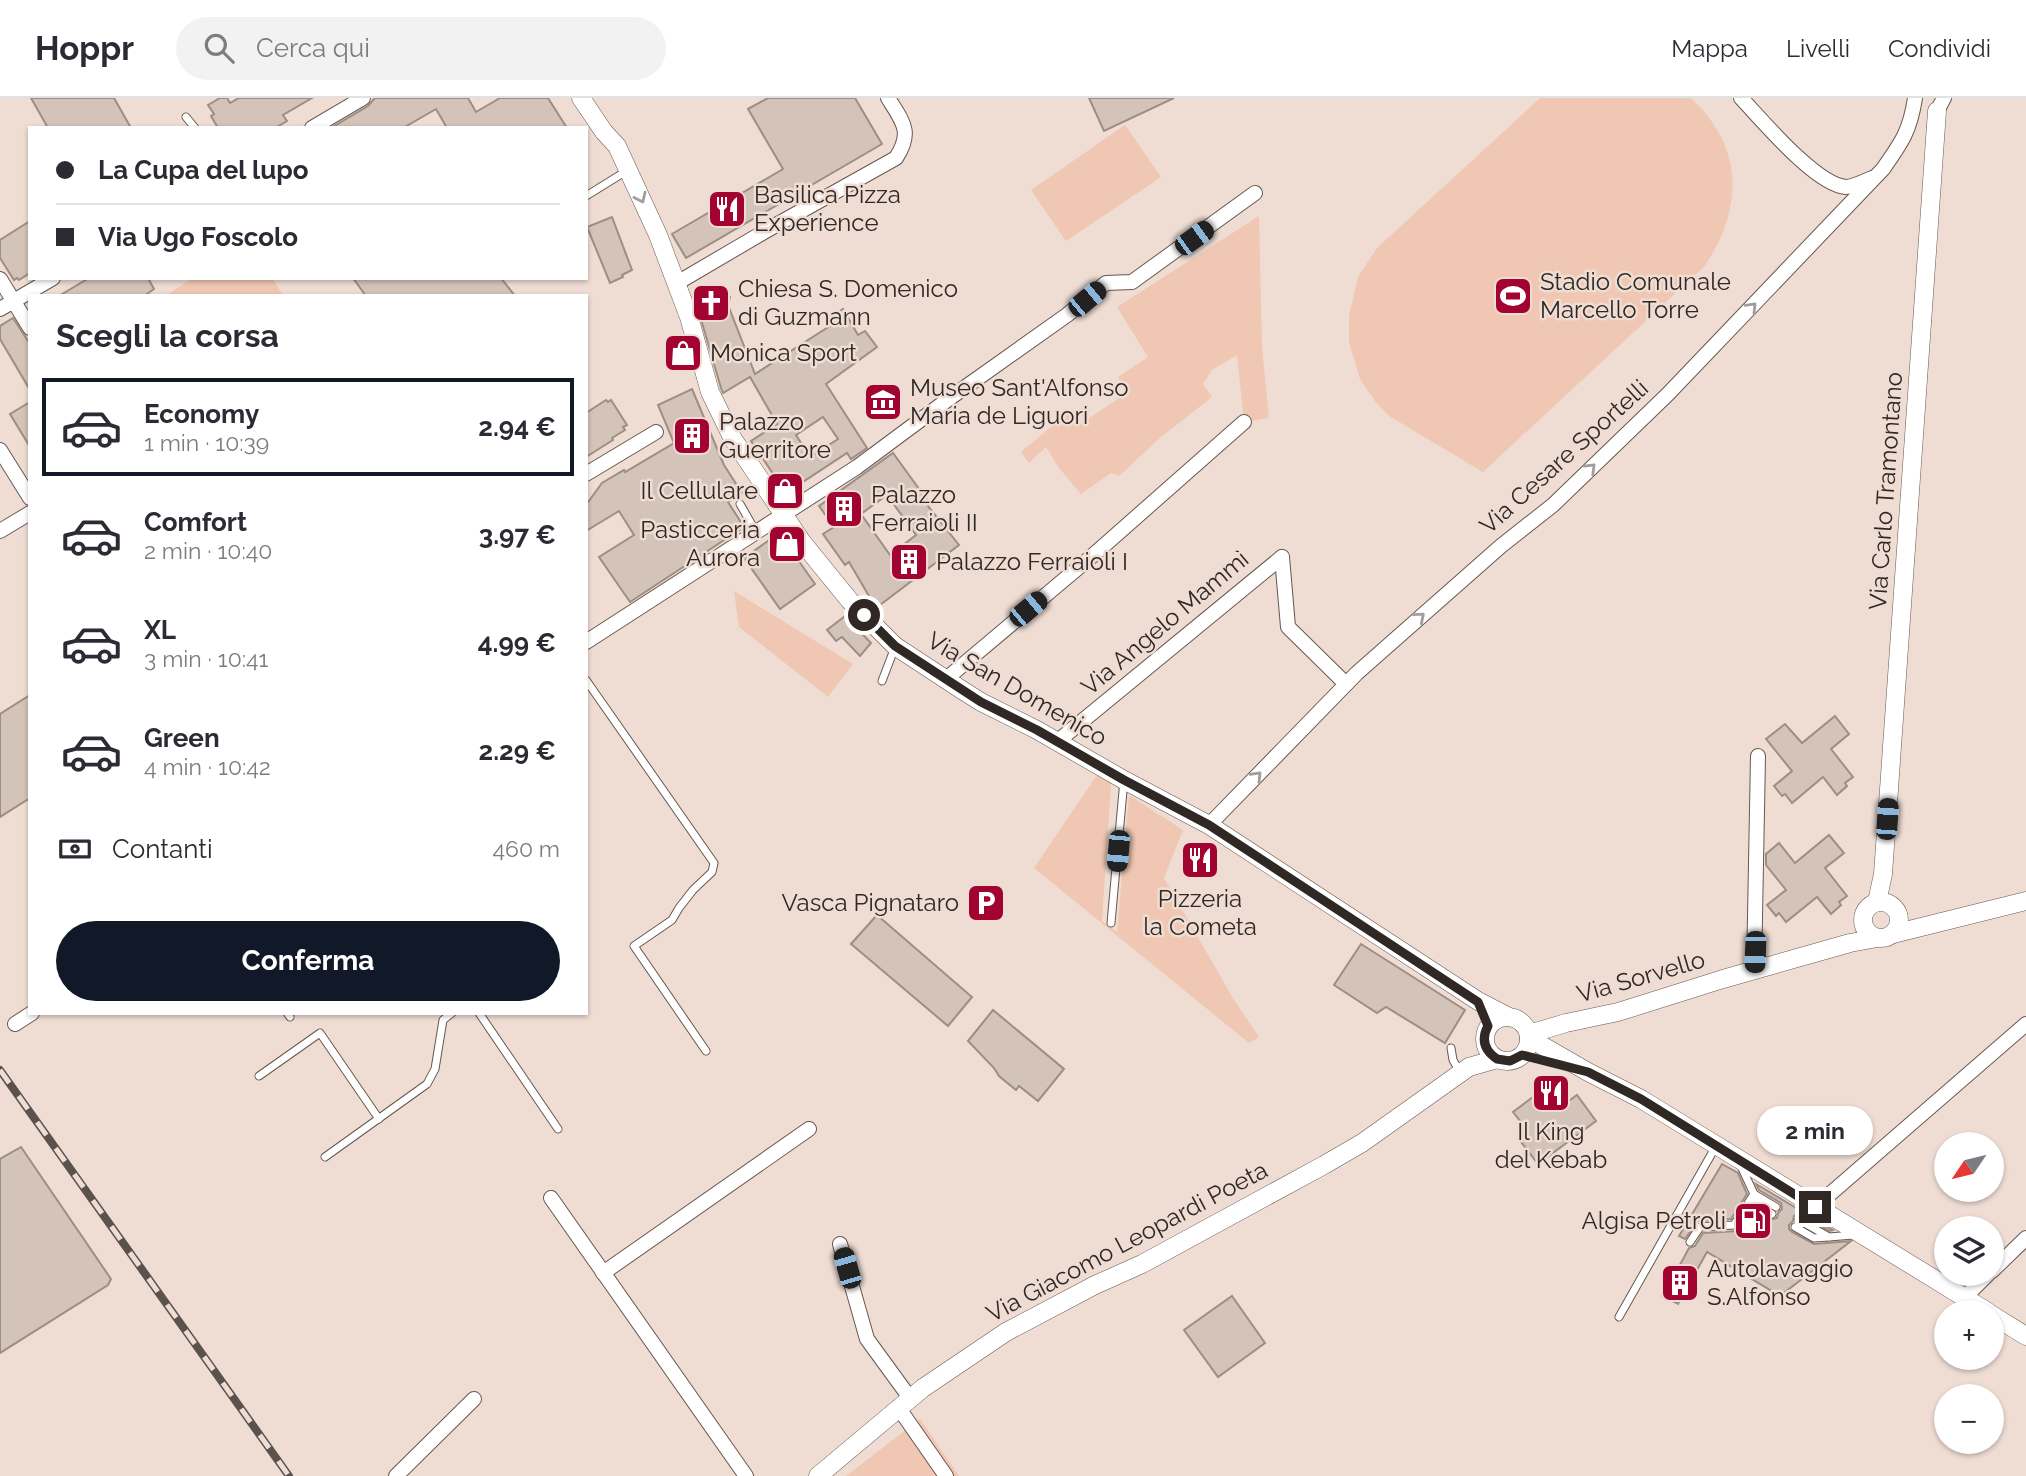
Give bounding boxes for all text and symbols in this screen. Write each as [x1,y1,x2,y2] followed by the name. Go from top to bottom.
[176,17,666,80] search box
[35,29,134,68] text: Hoppr
[200,29,238,67] icon: search
[256,33,370,63] text: Cerca qui
[1671,34,1748,63] text: Mappa
[1786,34,1850,63] text: Livelli
[1888,34,1991,63] text: Condividi
[98,155,309,185] text: La Cupa del lupo
[754,180,901,237] place label: Basilica Pizza Experience
[706,188,748,230] restaurant icon: Basilica Pizza Experience
[633,191,647,203] one-way arrow
[1171,217,1218,259] car
[98,222,298,252] text: Via Ugo Foscolo
[1540,267,1731,324] place label: Stadio Comunale Marcello Torre
[738,274,958,331] place label: Chiesa S. Domenico di Guzmann
[1492,275,1534,317] sports icon: Stadio Comunale Marcello Torre
[1065,277,1110,321] car
[690,282,732,324] church icon: Chiesa S. Domenico di Guzmann
[1743,302,1756,315] one-way arrow
[56,317,279,354] text: Scegli la corsa
[662,332,704,374] shop icon: Monica Sport
[710,338,857,367] place label: Monica Sport
[1863,371,1908,611] street label: Via Carlo Tramontano
[910,373,1129,430] place label: Museo Sant'Alfonso Maria de Liguori
[1474,373,1654,540] street label: Via Cesare Sportelli
[862,381,904,423] museum icon: Museo Sant'Alfonso Maria de Liguori
[60,396,123,459] icon: car
[144,399,259,429] text: Economy
[719,407,831,464] place label: Palazzo Guerritore
[478,412,556,442] text: 2.94 €
[671,415,713,457] building icon: Palazzo Guerritore
[144,429,269,456] text: 1 min · 10:39
[1583,464,1596,477] one-way arrow
[764,470,806,512] shop icon: Il Cellulare
[641,476,758,505] place label: Il Cellulare
[871,480,978,537] place label: Palazzo Ferraioli II
[823,488,865,530] building icon: Palazzo Ferraioli II
[60,504,123,567] icon: car
[144,507,247,537] text: Comfort
[640,515,760,572] place label: Pasticceria Aurora
[479,520,556,550] text: 3.97 €
[766,523,808,565] shop icon: Pasticceria Aurora
[144,537,272,564] text: 2 min · 10:40
[888,541,930,583] building icon: Palazzo Ferraioli I
[1075,544,1254,701] street label: Via Angelo Mammì
[936,547,1128,576] place label: Palazzo Ferraioli I
[1006,587,1051,631] car
[848,599,880,631] route start
[60,612,123,675] icon: car
[1412,613,1425,626] one-way arrow
[144,615,176,645] text: XL
[922,625,1112,752] street label: Via San Domenico
[478,628,556,658] text: 4.99 €
[144,645,268,672] text: 3 min · 10:41
[60,720,123,783] icon: car
[144,723,220,753] text: Green
[479,736,556,766] text: 2.29 €
[144,753,271,780] text: 4 min · 10:42
[1248,771,1261,784] one-way arrow
[1876,797,1899,841] car
[1106,829,1131,873] car
[56,830,94,868] icon: cash
[112,834,213,864] text: Contanti
[492,835,560,862] text: 460 m
[1179,839,1221,881] restaurant icon: Pizzeria la Cometa
[965,882,1007,924] parking icon: Vasca Pignataro
[1143,884,1257,941] place label: Pizzeria la Cometa
[782,888,959,917] place label: Vasca Pignataro
[56,921,560,1001] button: Conferma
[1744,931,1767,973] car
[1574,944,1708,1009] street label: Via Sorvello
[1530,1072,1572,1114] restaurant icon: Il King del Kebab
[1757,1105,1873,1154] callout: 2 min
[1495,1117,1607,1174] place label: Il King del Kebab
[1785,1117,1845,1144] text: 2 min
[1934,1132,2004,1202] north arrow
[1934,1132,2004,1454] map controls
[981,1155,1272,1328] street label: Via Giacomo Leopardi Poeta
[1799,1191,1831,1223] route end
[1732,1200,1774,1242] fuel station icon: Algisa Petroli
[1582,1206,1726,1235] place label: Algisa Petroli
[1934,1216,2004,1286] button: layers
[832,1245,863,1291] car
[1707,1254,1853,1311] place label: Autolavaggio S.Alfonso
[1659,1262,1701,1304] building icon: Autolavaggio S.Alfonso
[1934,1300,2004,1370] button: +
[1934,1384,2004,1454] button: −

